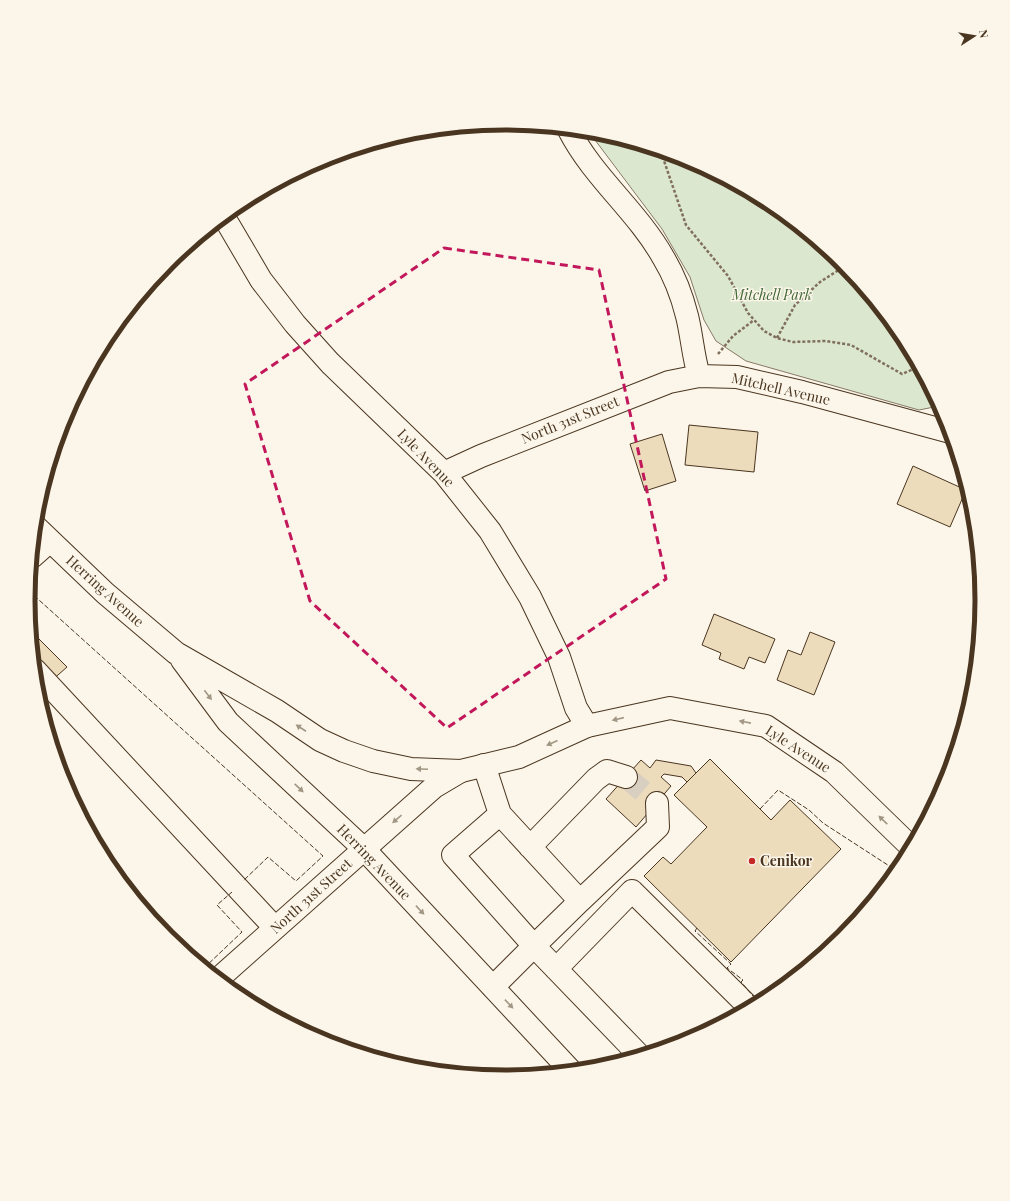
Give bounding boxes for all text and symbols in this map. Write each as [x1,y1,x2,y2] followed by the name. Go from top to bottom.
[954,16,994,56] north arrow
[976,28,992,39] text: N
[731,285,812,304] park label: Mitchell Park
[730,368,832,409] street label: Mitchell Avenue
[518,391,622,448] street label: North 31st Street
[394,424,459,491] street label: Lyle Avenue
[62,551,148,631] street label: Herring Avenue
[204,690,212,701] one-way arrow
[612,717,624,723] one-way arrow
[739,719,752,725] one-way arrow
[762,720,835,777] street label: Lyle Avenue
[295,724,307,731] one-way arrow
[545,740,557,746] one-way arrow
[415,766,428,772] one-way arrow
[294,783,304,793] one-way arrow
[391,815,402,824] one-way arrow
[878,815,888,825] one-way arrow
[333,820,416,904] street label: Herring Avenue
[760,851,813,870] place label: Cenikor
[266,853,356,937] street label: North 31st Street
[747,856,757,866] marker: Cenikor
[416,904,425,915] one-way arrow
[504,1000,513,1009] one-way arrow

